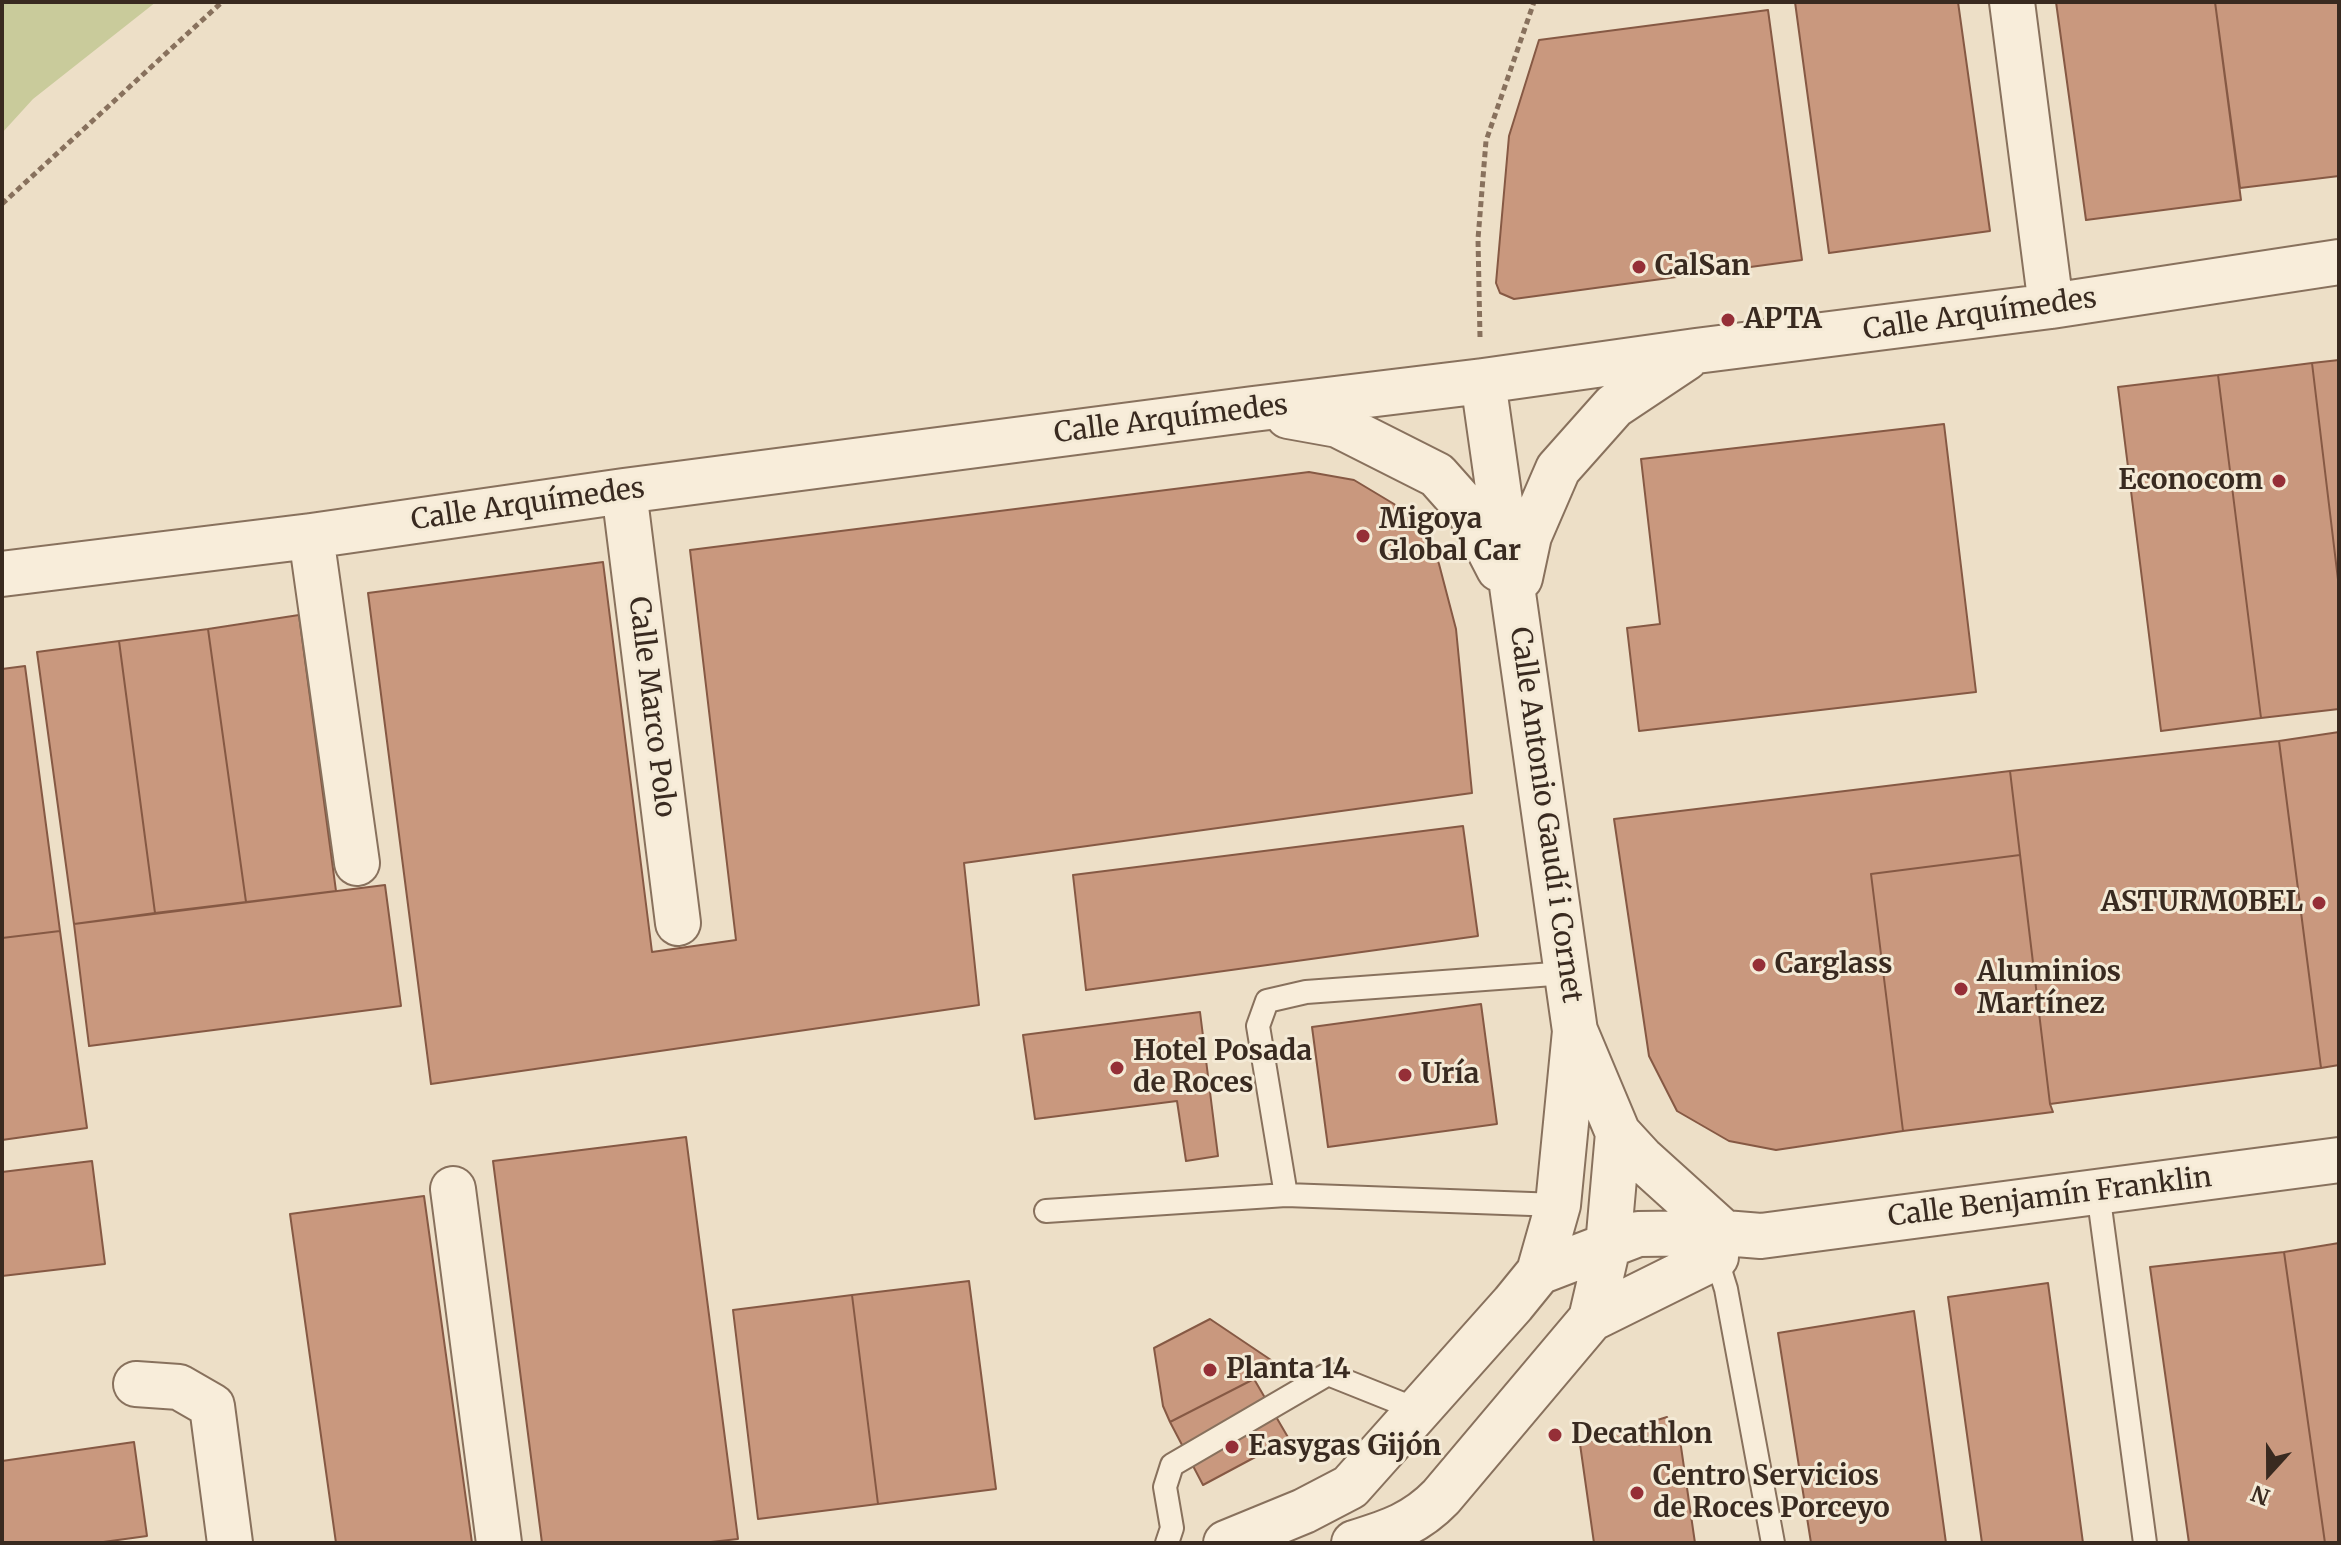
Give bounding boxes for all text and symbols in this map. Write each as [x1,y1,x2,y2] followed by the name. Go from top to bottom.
[1655,250,1750,284] place label: CalSan
[1630,258,1648,276] marker: CalSan
[1861,282,2099,348] street label: Calle Arquímedes
[1744,303,1822,337] place label: APTA
[1719,311,1737,329] marker: APTA
[1052,389,1290,451] street label: Calle Arquímedes
[2118,464,2263,498] place label: Econocom
[409,472,647,538] street label: Calle Arquímedes
[2270,472,2288,490] marker: Econocom
[1379,503,1521,569] place label: Migoya Global Car
[1354,527,1372,545] marker: Migoya Global Car
[621,595,681,819] street label: Calle Marco Polo
[1502,625,1588,1005] street label: Calle Antonio Gaudí i Cornet
[2101,886,2303,920] place label: ASTURMOBEL
[2310,894,2328,912] marker: ASTURMOBEL
[1775,948,1893,982] place label: Carglass
[1750,956,1768,974] marker: Carglass
[1977,956,2121,1022] place label: Aluminios Martínez
[1952,980,1970,998] marker: Aluminios Martínez
[1133,1035,1312,1101] place label: Hotel Posada de Roces
[1421,1058,1479,1092] place label: Uría
[1108,1059,1126,1077] marker: Hotel Posada de Roces
[1396,1066,1414,1084] marker: Uría
[1886,1161,2214,1235] street label: Calle Benjamín Franklin
[1226,1353,1351,1387] place label: Planta 14
[1201,1361,1219,1379] marker: Planta 14
[1571,1418,1712,1452] place label: Decathlon
[1546,1426,1564,1444] marker: Decathlon
[1248,1430,1441,1464] place label: Easygas Gijón
[2229,1433,2309,1513] north arrow
[1223,1438,1241,1456] marker: Easygas Gijón
[1653,1460,1890,1526] place label: Centro Servicios de Roces Porceyo
[2247,1479,2274,1512] text: N
[1628,1484,1646,1502] marker: Centro Servicios de Roces Porceyo

